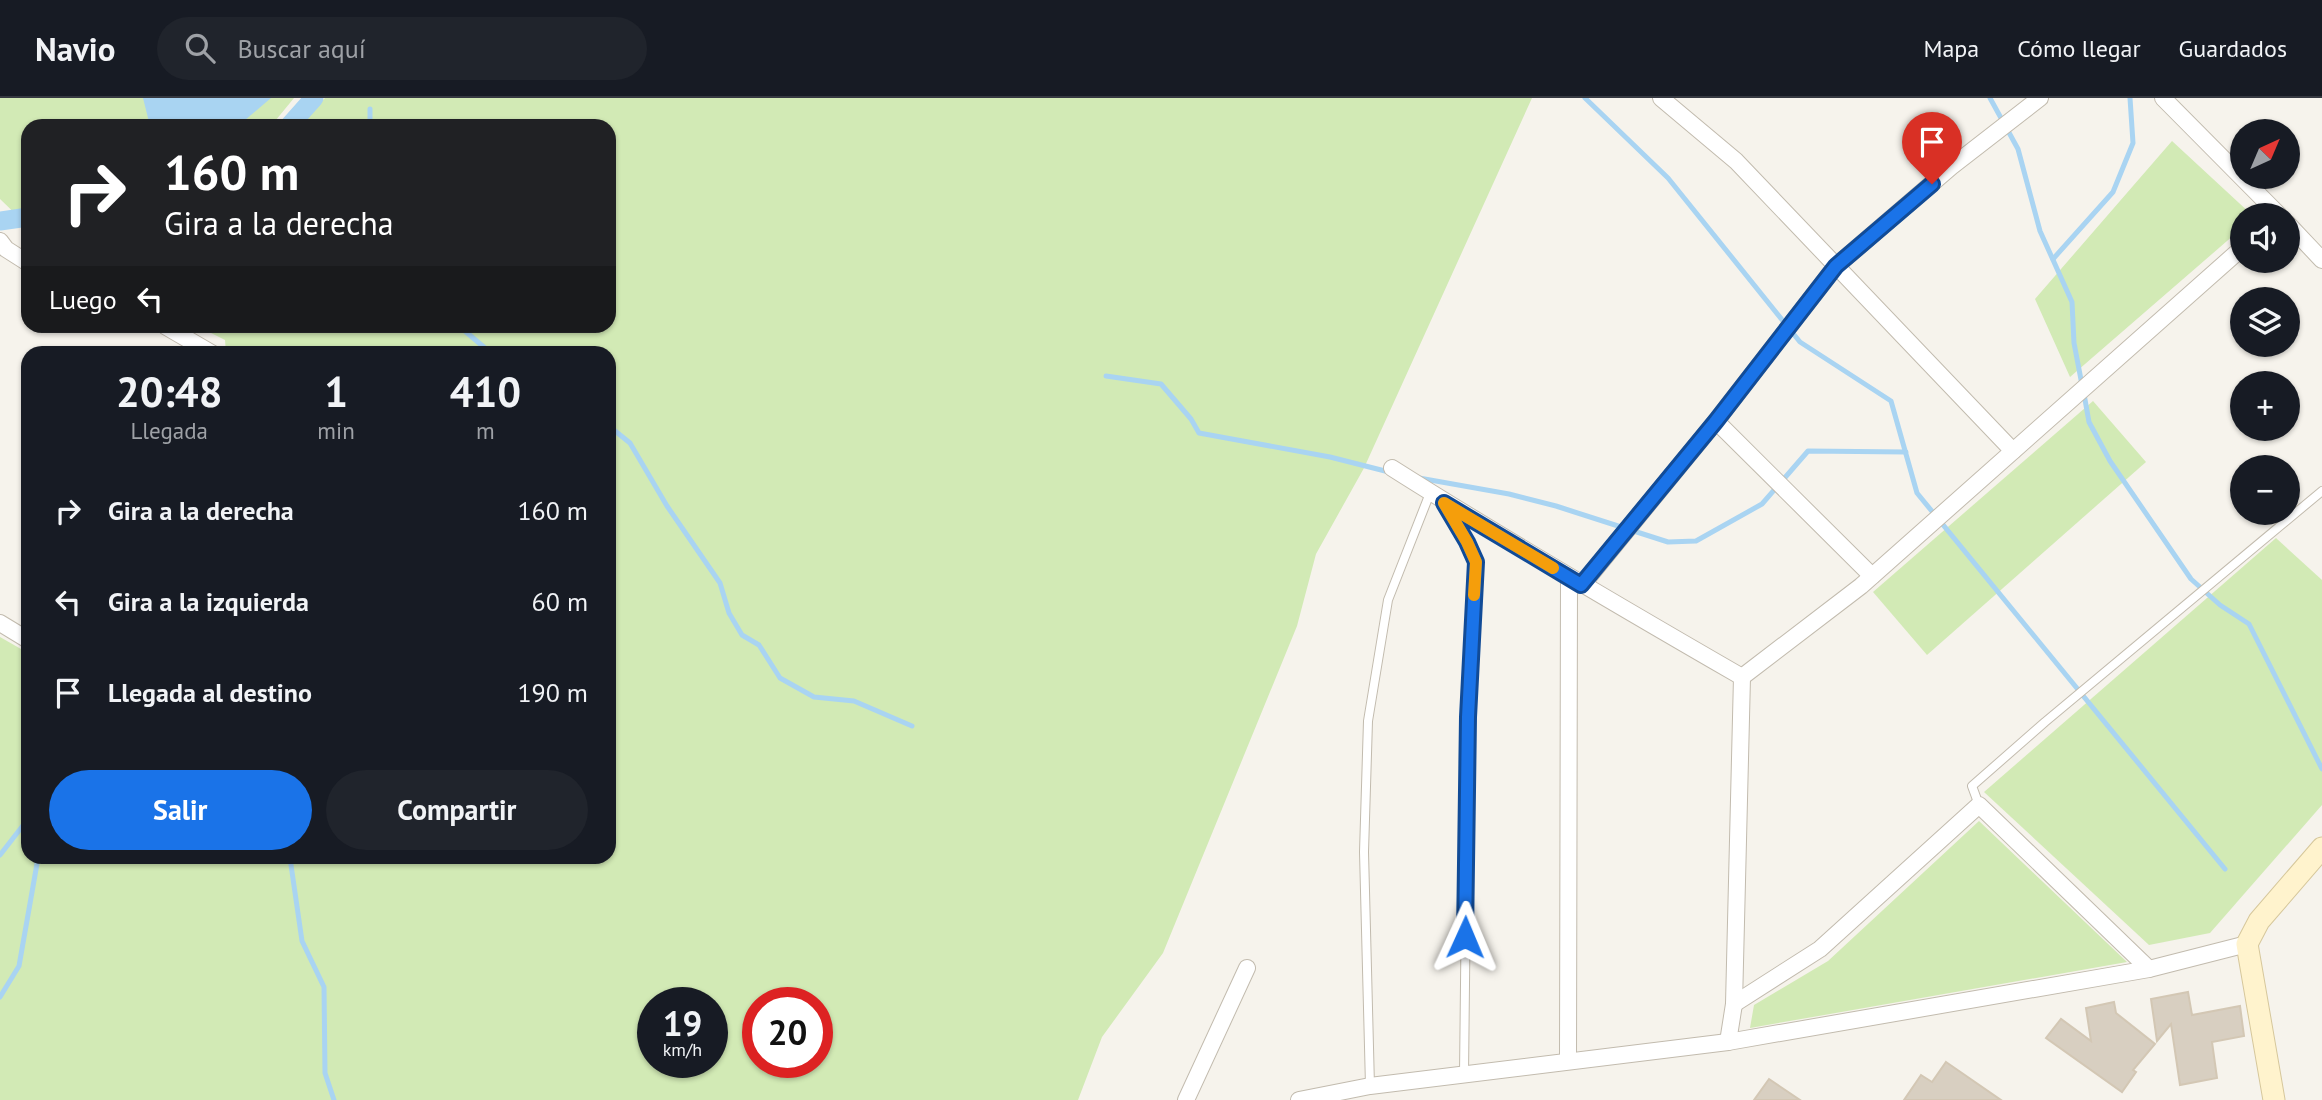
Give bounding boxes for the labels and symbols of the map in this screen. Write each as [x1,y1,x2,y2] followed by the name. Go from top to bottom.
[1902,112,1962,184] pin
[2230,119,2300,189] north arrow
[1428,900,1502,974] position arrow
[742,987,833,1078] speed limit sign: 20

